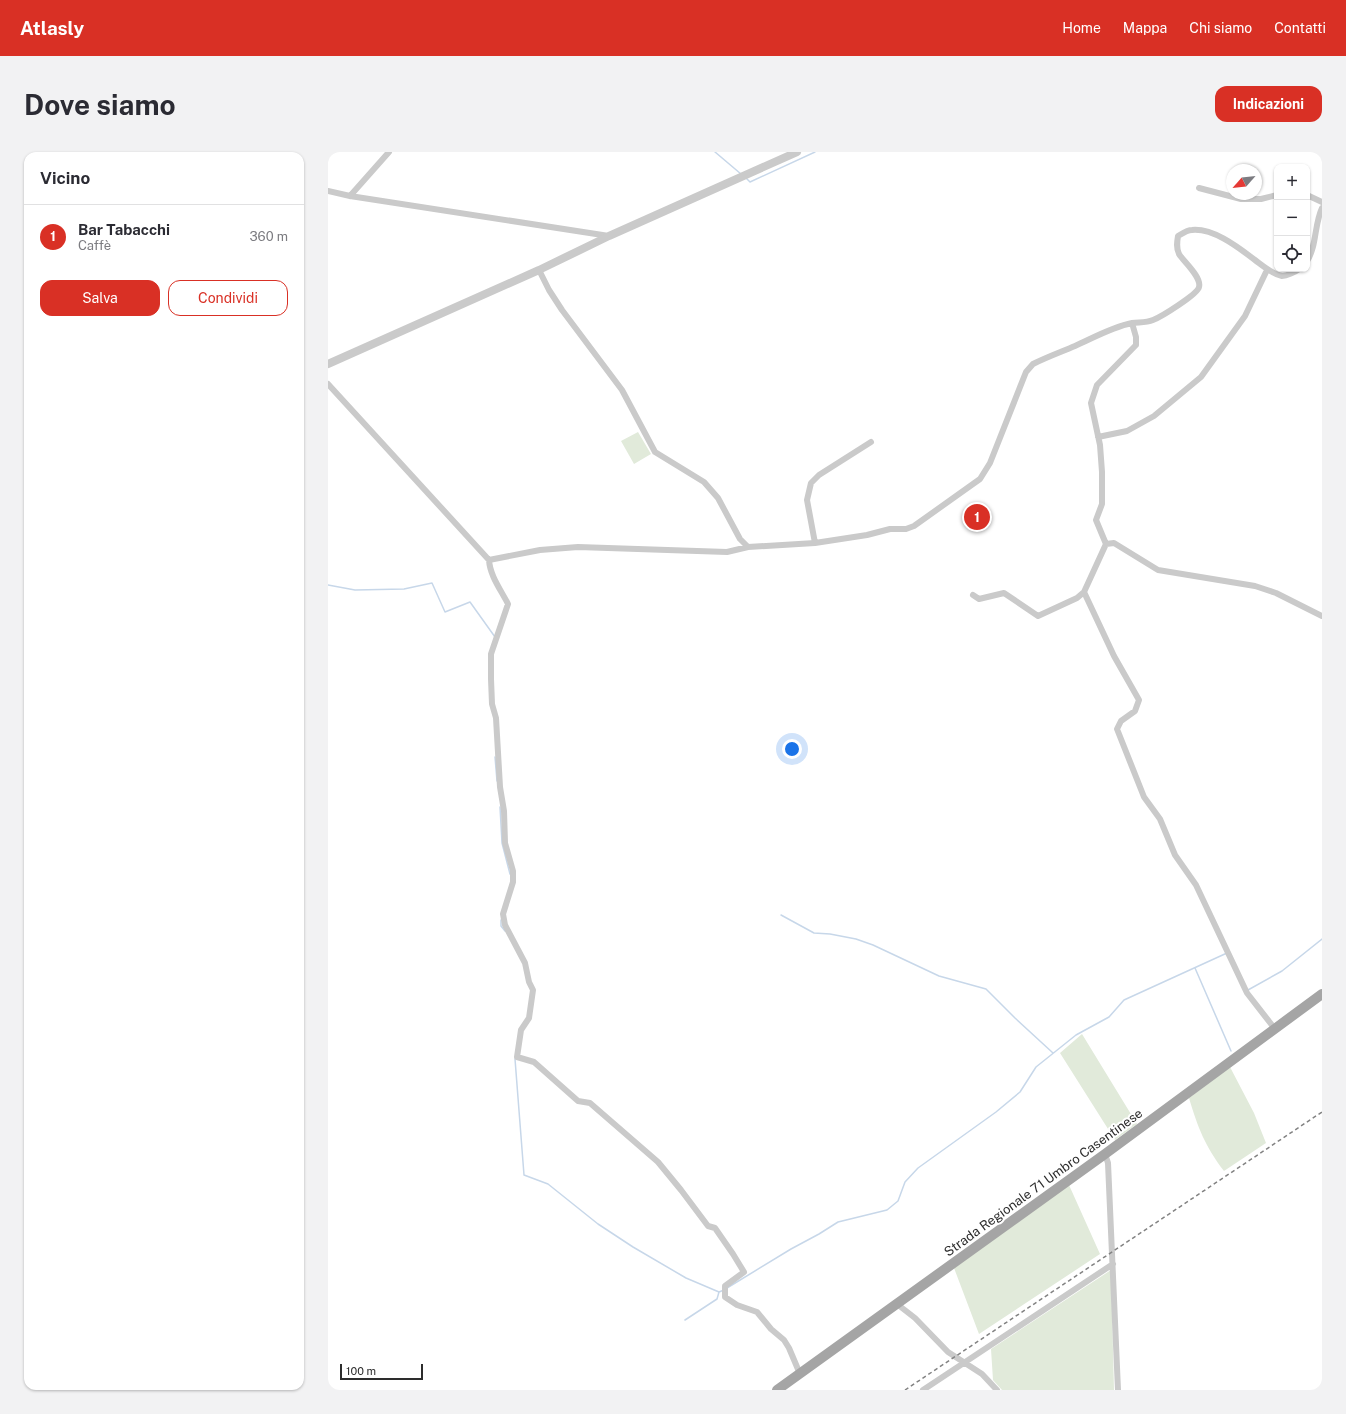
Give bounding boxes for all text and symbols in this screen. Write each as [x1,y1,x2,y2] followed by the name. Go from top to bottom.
[20,17,84,39] text: Atlasly
[1062,20,1101,36] text: Home
[1123,20,1167,36] text: Mappa
[1189,20,1252,36] text: Chi siamo
[1274,20,1326,36] text: Contatti
[1215,86,1322,122] button: Indicazioni
[24,88,176,121] text: Dove siamo
[1226,164,1262,200] north arrow
[1274,164,1310,272] map controls
[1274,164,1310,200] button: +
[40,168,90,188] text: Vicino
[1274,200,1310,236] button: −
[78,221,170,238] text: Bar Tabacchi
[50,229,56,244] text: 1
[250,229,288,244] text: 360 m
[1274,236,1310,272] button: locate
[78,238,111,253] text: Caffè
[40,280,160,316] button: Salva
[168,280,288,316] button: Condividi
[964,502,990,532] pin: 1
[782,739,802,759] your location
[941,1105,1145,1259] street label: Strada Regionale 71 Umbro Casentinese
[340,1362,423,1381] scale bar
[346,1365,376,1377] text: 100 m

